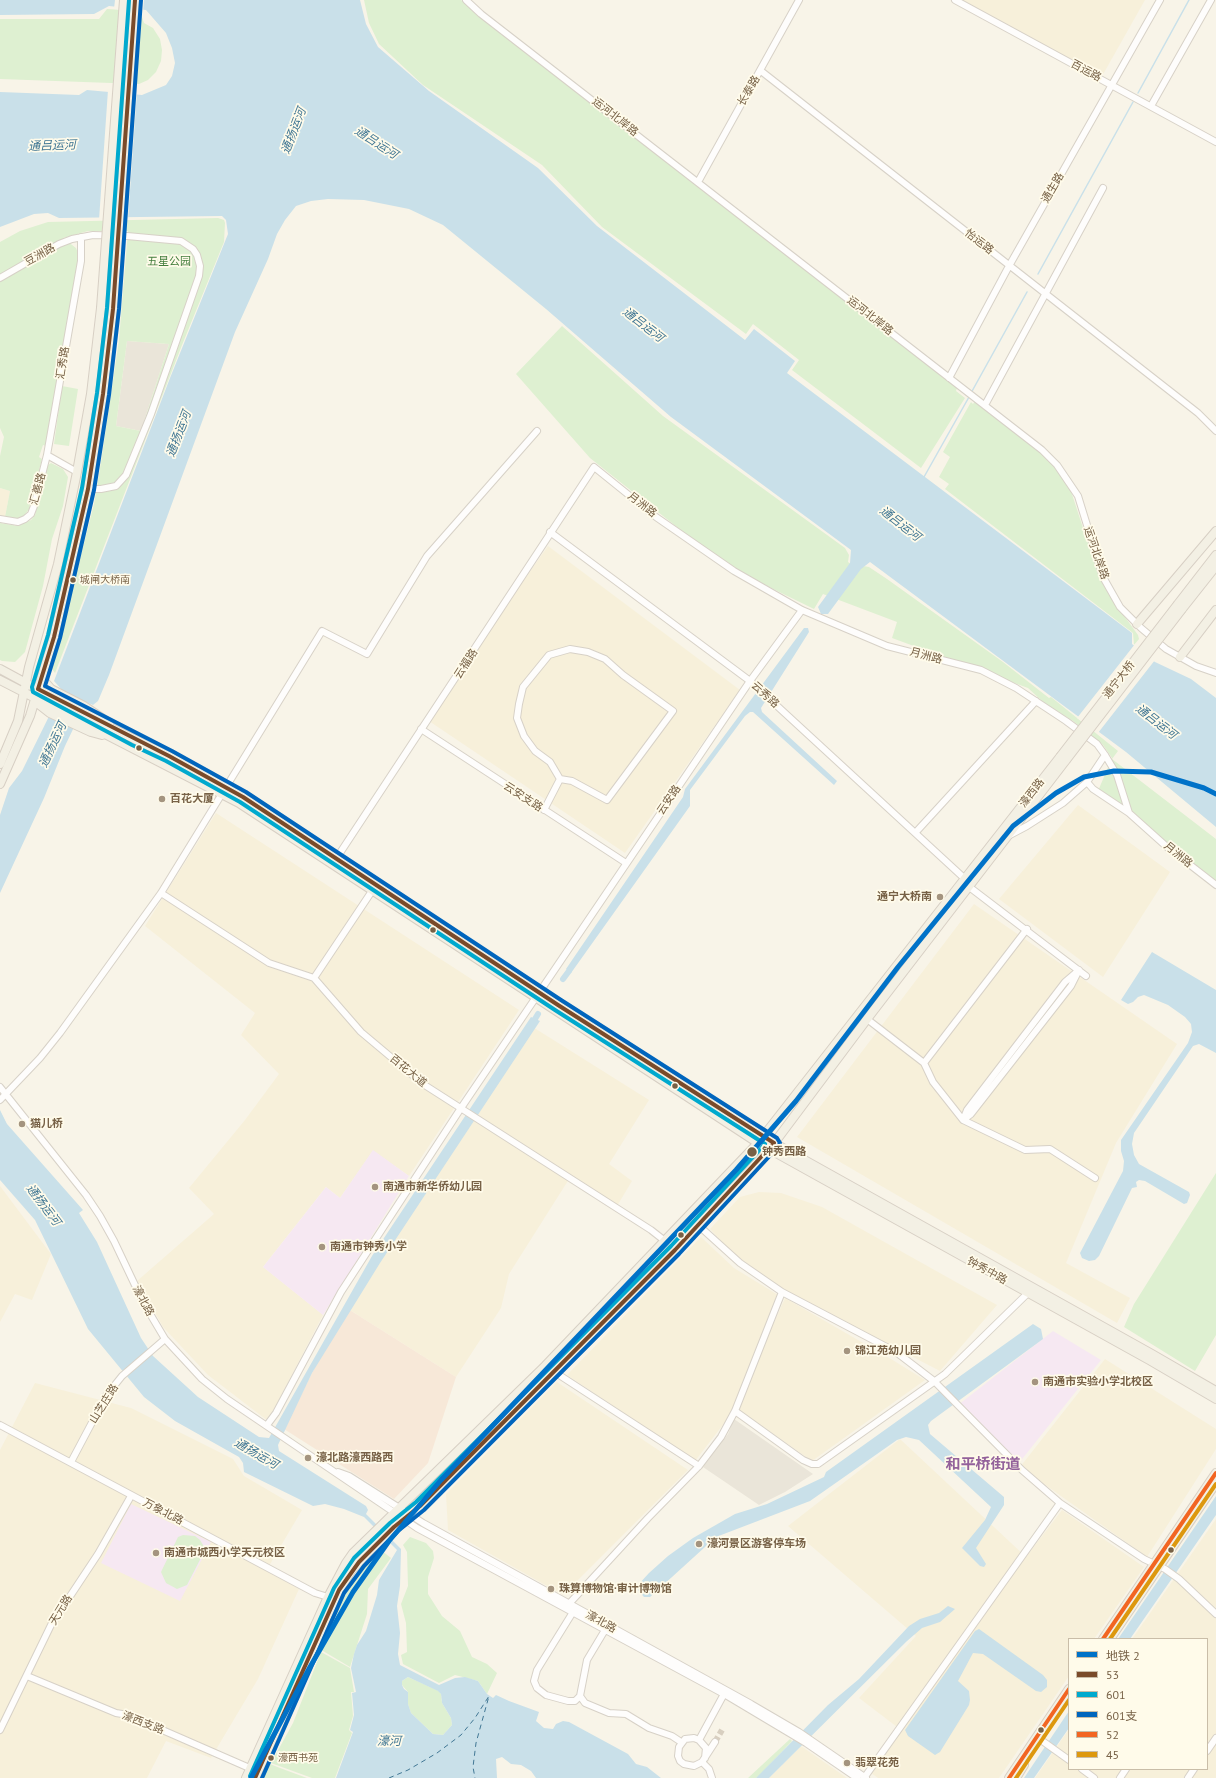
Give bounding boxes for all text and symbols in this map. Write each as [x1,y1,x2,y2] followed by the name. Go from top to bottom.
[1068,57,1104,85] street label: 百运路
[735,73,763,109] street label: 长泰路
[589,95,641,139] street label: 运河北岸路
[279,106,309,156] water label: 通扬运河
[352,124,400,162] water label: 通吕运河
[28,138,76,154] water label: 通吕运河
[1039,170,1067,206] street label: 通生路
[962,227,996,257] street label: 怡运路
[22,241,58,269] street label: 豆洲路
[147,255,191,269] park label: 五星公园
[844,294,896,338] street label: 运河北岸路
[620,305,666,345] water label: 通吕运河
[54,346,72,380] street label: 汇秀路
[164,409,194,459] water label: 通扬运河
[27,471,49,507] street label: 汇善路
[625,490,659,520] street label: 月洲路
[877,504,923,544] water label: 通吕运河
[1081,525,1111,581] street label: 运河北岸路
[80,574,130,586] place label: 城闸大桥南
[68,575,78,585] marker: 城闸大桥南
[908,645,944,667] street label: 月洲路
[451,647,481,681] street label: 云福路
[1100,659,1138,701] street label: 通宁大桥
[748,679,782,711] street label: 云秀路
[1133,702,1179,742] water label: 通吕运河
[36,720,70,770] water label: 通扬运河
[134,743,144,753] unlabelled marker
[1017,776,1047,810] street label: 濠西路
[501,779,545,815] street label: 云安支路
[654,783,684,817] street label: 云安路
[170,792,214,806] place label: 百花大厦
[157,794,167,804] marker: 百花大厦
[1161,839,1195,871] street label: 月洲路
[877,890,932,904] place label: 通宁大桥南
[935,892,945,902] marker: 通宁大桥南
[428,925,438,935] unlabelled marker
[387,1052,429,1090] street label: 百花大道
[670,1081,680,1091] unlabelled marker
[30,1117,63,1131] place label: 猫儿桥
[17,1119,27,1129] marker: 猫儿桥
[745,1145,759,1159] marker: 钟秀西路
[762,1145,806,1159] place label: 钟秀西路
[383,1180,482,1194] place label: 南通市新华侨幼儿园
[23,1181,63,1229] water label: 通扬运河
[370,1182,380,1192] marker: 南通市新华侨幼儿园
[676,1230,686,1240] unlabelled marker
[330,1240,407,1254] place label: 南通市钟秀小学
[317,1242,327,1252] marker: 南通市钟秀小学
[965,1255,1009,1287] street label: 钟秀中路
[129,1283,157,1319] street label: 濠北路
[855,1344,921,1358] place label: 锦江苑幼儿园
[842,1346,852,1356] marker: 锦江苑幼儿园
[1043,1375,1153,1389] place label: 南通市实验小学北校区
[1030,1377,1040,1387] marker: 南通市实验小学北校区
[87,1382,121,1426] street label: 山芝庄路
[232,1436,280,1472] water label: 通扬运河
[316,1451,393,1465] place label: 濠北路濠西路西
[303,1453,313,1463] marker: 濠北路濠西路西
[946,1456,1020,1474] district label: 和平桥街道
[140,1496,186,1528] street label: 万象北路
[707,1537,806,1551] place label: 濠河景区游客停车场
[694,1539,704,1549] marker: 濠河景区游客停车场
[1166,1545,1176,1555] unlabelled marker
[164,1546,285,1560] place label: 南通市城西小学天元校区
[151,1548,161,1558] marker: 南通市城西小学天元校区
[559,1582,672,1596] place label: 珠算博物馆·审计博物馆
[546,1584,556,1594] marker: 珠算博物馆·审计博物馆
[47,1593,75,1627] street label: 天元路
[583,1608,619,1636] street label: 濠北路
[1068,1638,1208,1770] legend
[1106,1648,1140,1663] text: 地铁 2
[1106,1667,1119,1682] text: 53
[1106,1687,1126,1702] text: 601
[1106,1708,1138,1723] text: 601支
[120,1709,166,1737] street label: 濠西支路
[1036,1725,1046,1735] unlabelled marker
[1106,1727,1119,1742] text: 52
[377,1735,401,1749] water label: 濠河
[1106,1747,1119,1762] text: 45
[278,1752,318,1764] place label: 濠西书苑
[266,1753,276,1763] marker: 濠西书苑
[855,1756,899,1770] place label: 翡翠花苑
[842,1758,852,1768] marker: 翡翠花苑

